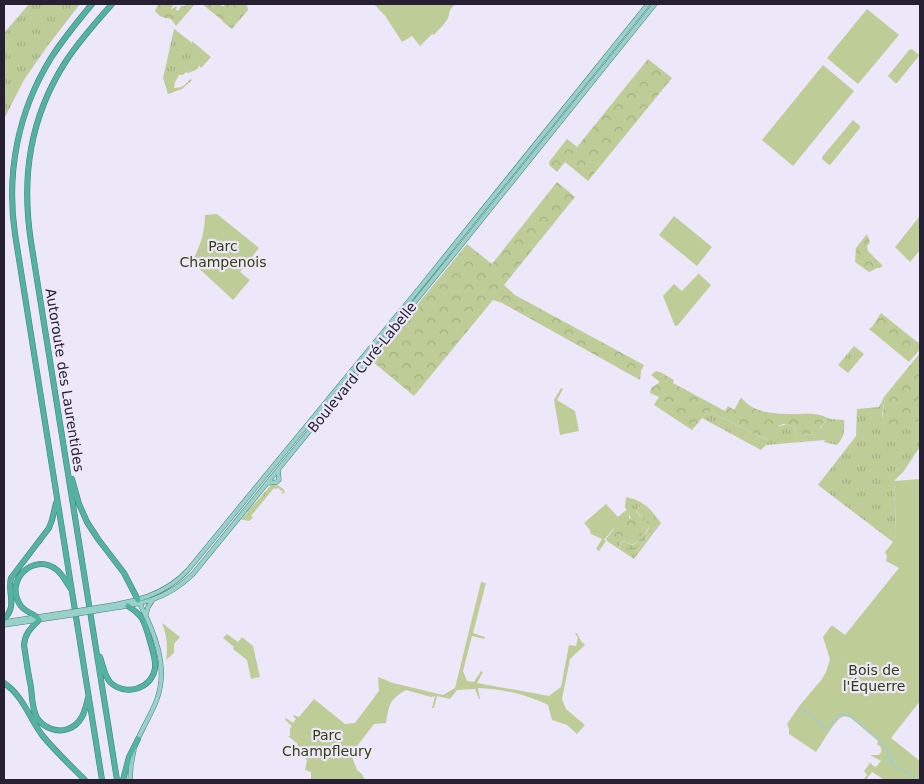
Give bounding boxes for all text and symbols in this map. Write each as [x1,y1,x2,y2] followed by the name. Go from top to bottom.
[180,238,267,270] park label: Parc Champenois
[43,287,87,473] street label: Autoroute des Laurentides
[304,299,420,435] street label: Boulevard Curé-Labelle
[843,662,905,694] park label: Bois de l'Équerre
[282,727,372,759] park label: Parc Champfleury

